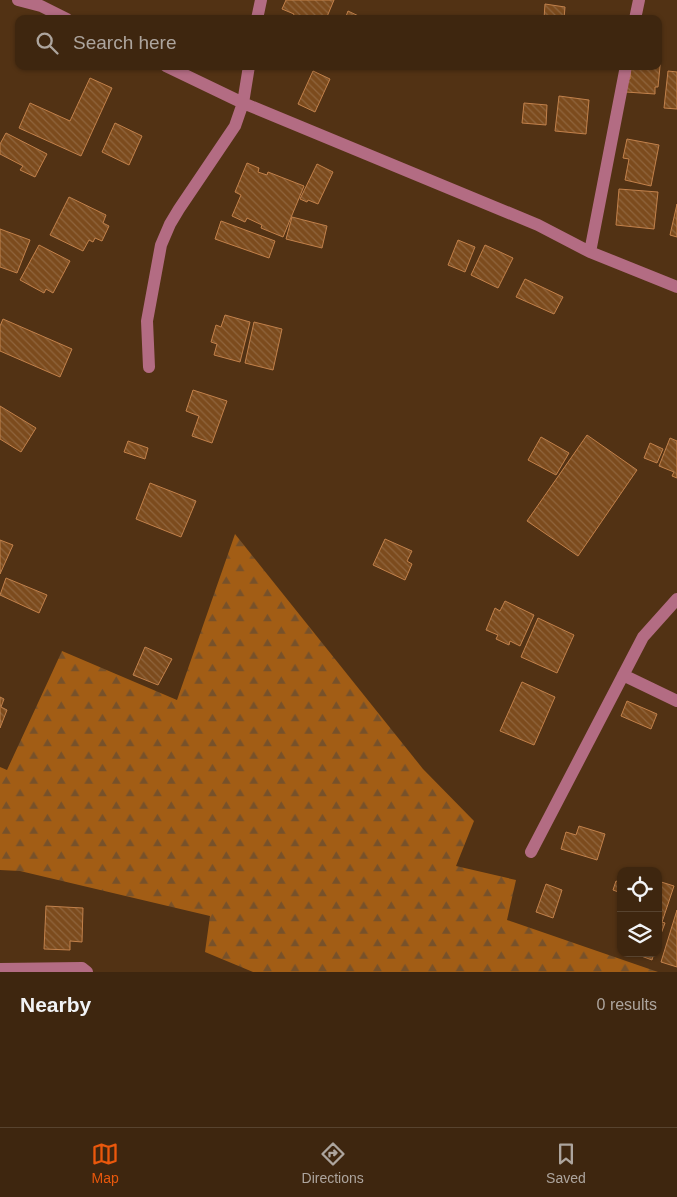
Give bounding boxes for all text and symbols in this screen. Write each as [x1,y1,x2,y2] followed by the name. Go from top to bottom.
[15,15,662,70] search box
[33,29,61,57] icon: search
[73,32,177,53] text: Search here
[617,867,662,957] map controls
[617,867,662,912] button: locate
[617,912,662,957] button: layers
[20,993,91,1016] text: Nearby
[597,996,657,1013] text: 0 results
[91,1140,119,1186] tab: Map
[302,1140,364,1186] tab: Directions
[546,1140,586,1186] tab: Saved

